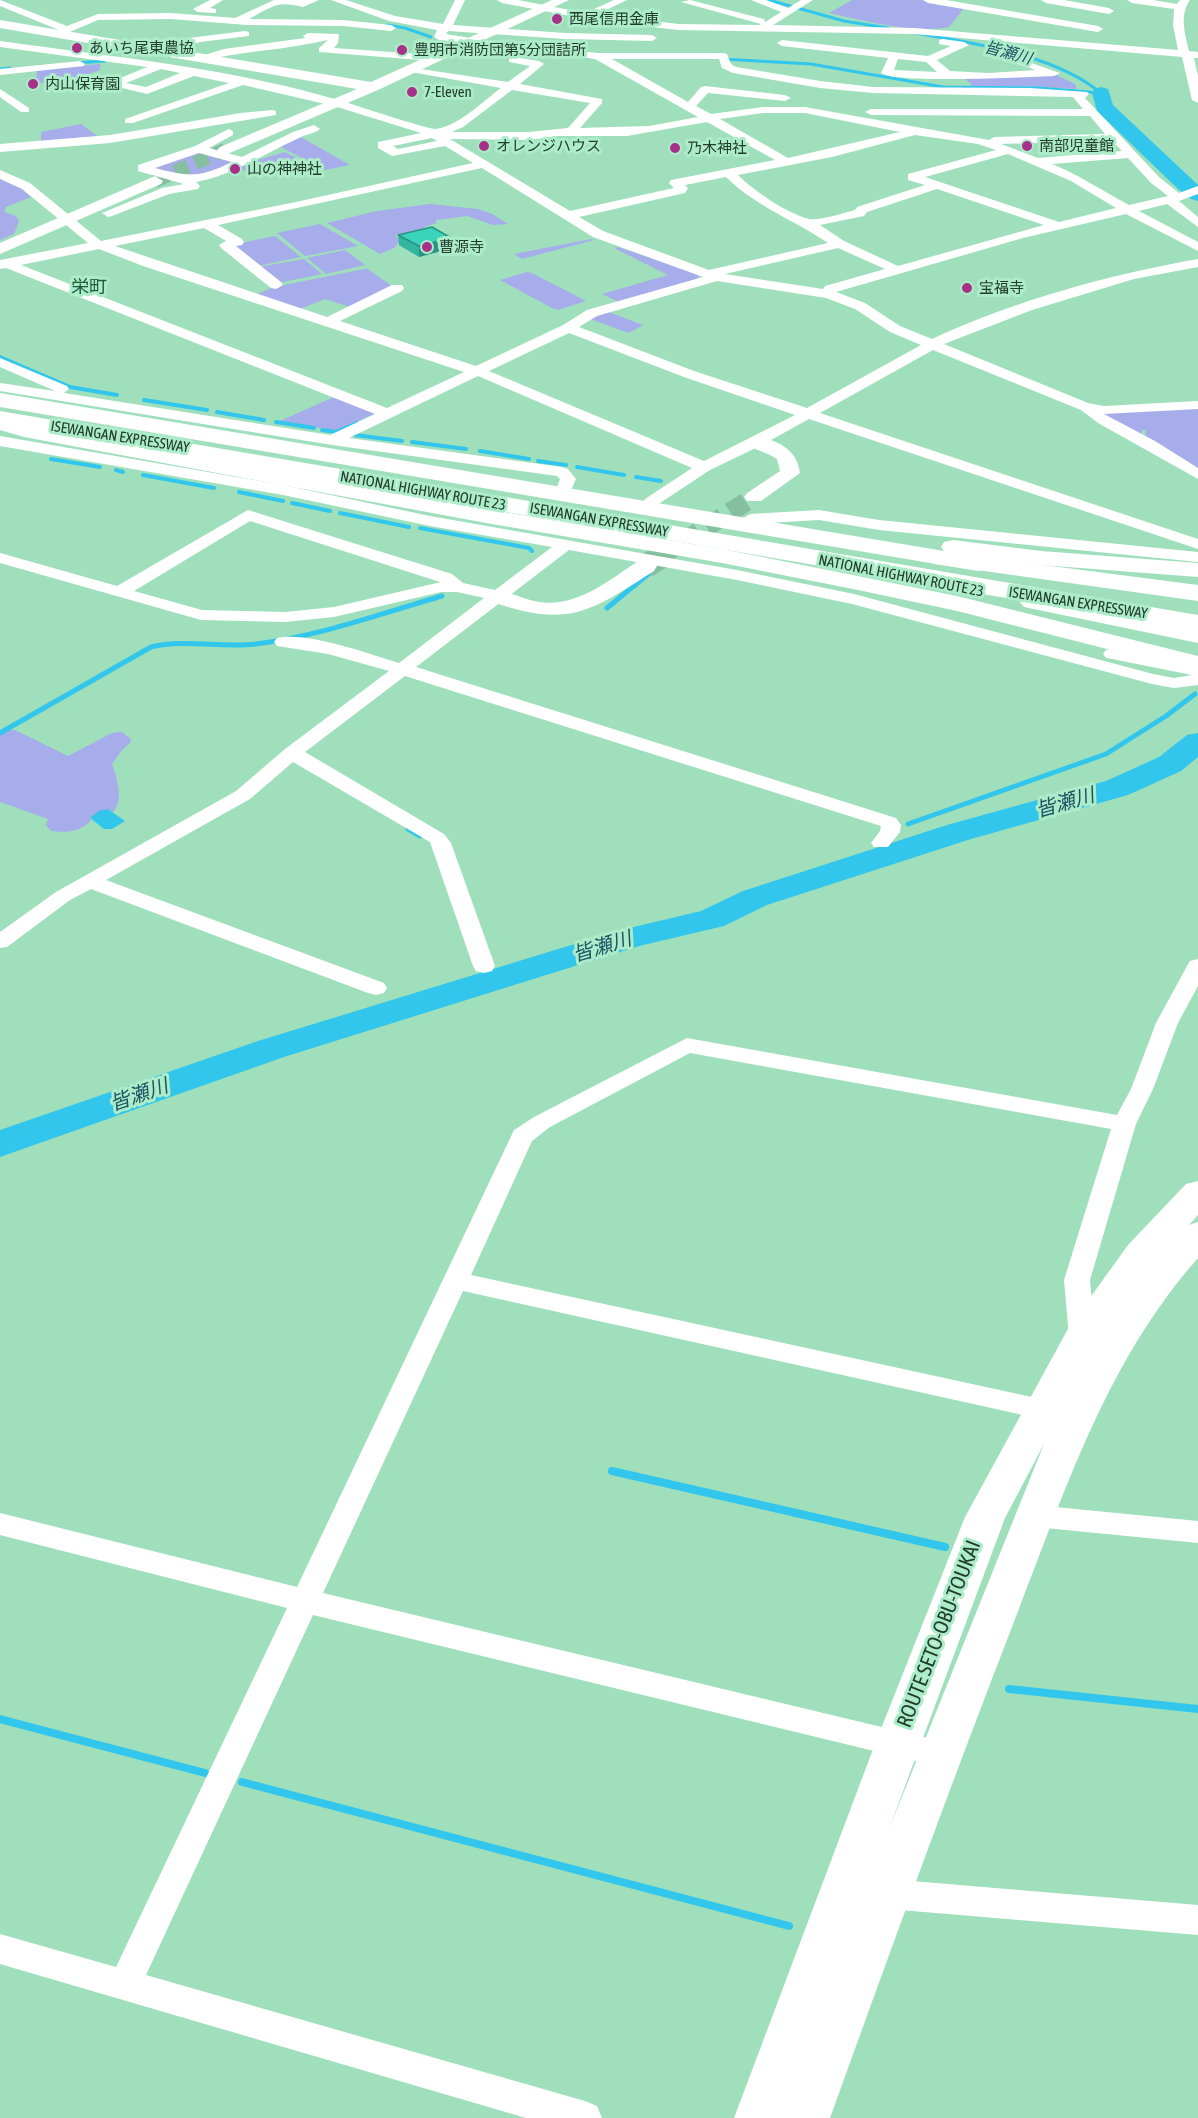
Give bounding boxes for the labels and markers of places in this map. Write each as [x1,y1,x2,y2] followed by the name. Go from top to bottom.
[569,10,659,28] place label: 西尾信用金庫
[550,12,564,26] marker: 西尾信用金庫
[89,39,194,57] place label: あいち尾東農協
[70,41,84,55] marker: あいち尾東農協
[414,41,586,59] place label: 豊明市消防団第5分団詰所
[395,43,409,57] marker: 豊明市消防団第5分団詰所
[45,75,120,93] place label: 内山保育園
[26,77,40,91] marker: 内山保育園
[424,83,472,101] place label: 7-Eleven
[405,85,419,99] marker: 7-Eleven
[496,137,601,155] place label: オレンジハウス
[1039,137,1114,155] place label: 南部児童館
[477,139,491,153] marker: オレンジハウス
[687,139,747,157] place label: 乃木神社
[1020,139,1034,153] marker: 南部児童館
[668,141,682,155] marker: 乃木神社
[247,160,322,178] place label: 山の神神社
[228,162,242,176] marker: 山の神神社
[439,238,484,256] place label: 曹源寺
[420,240,434,254] marker: 曹源寺
[979,279,1024,297] place label: 宝福寺
[960,281,974,295] marker: 宝福寺

